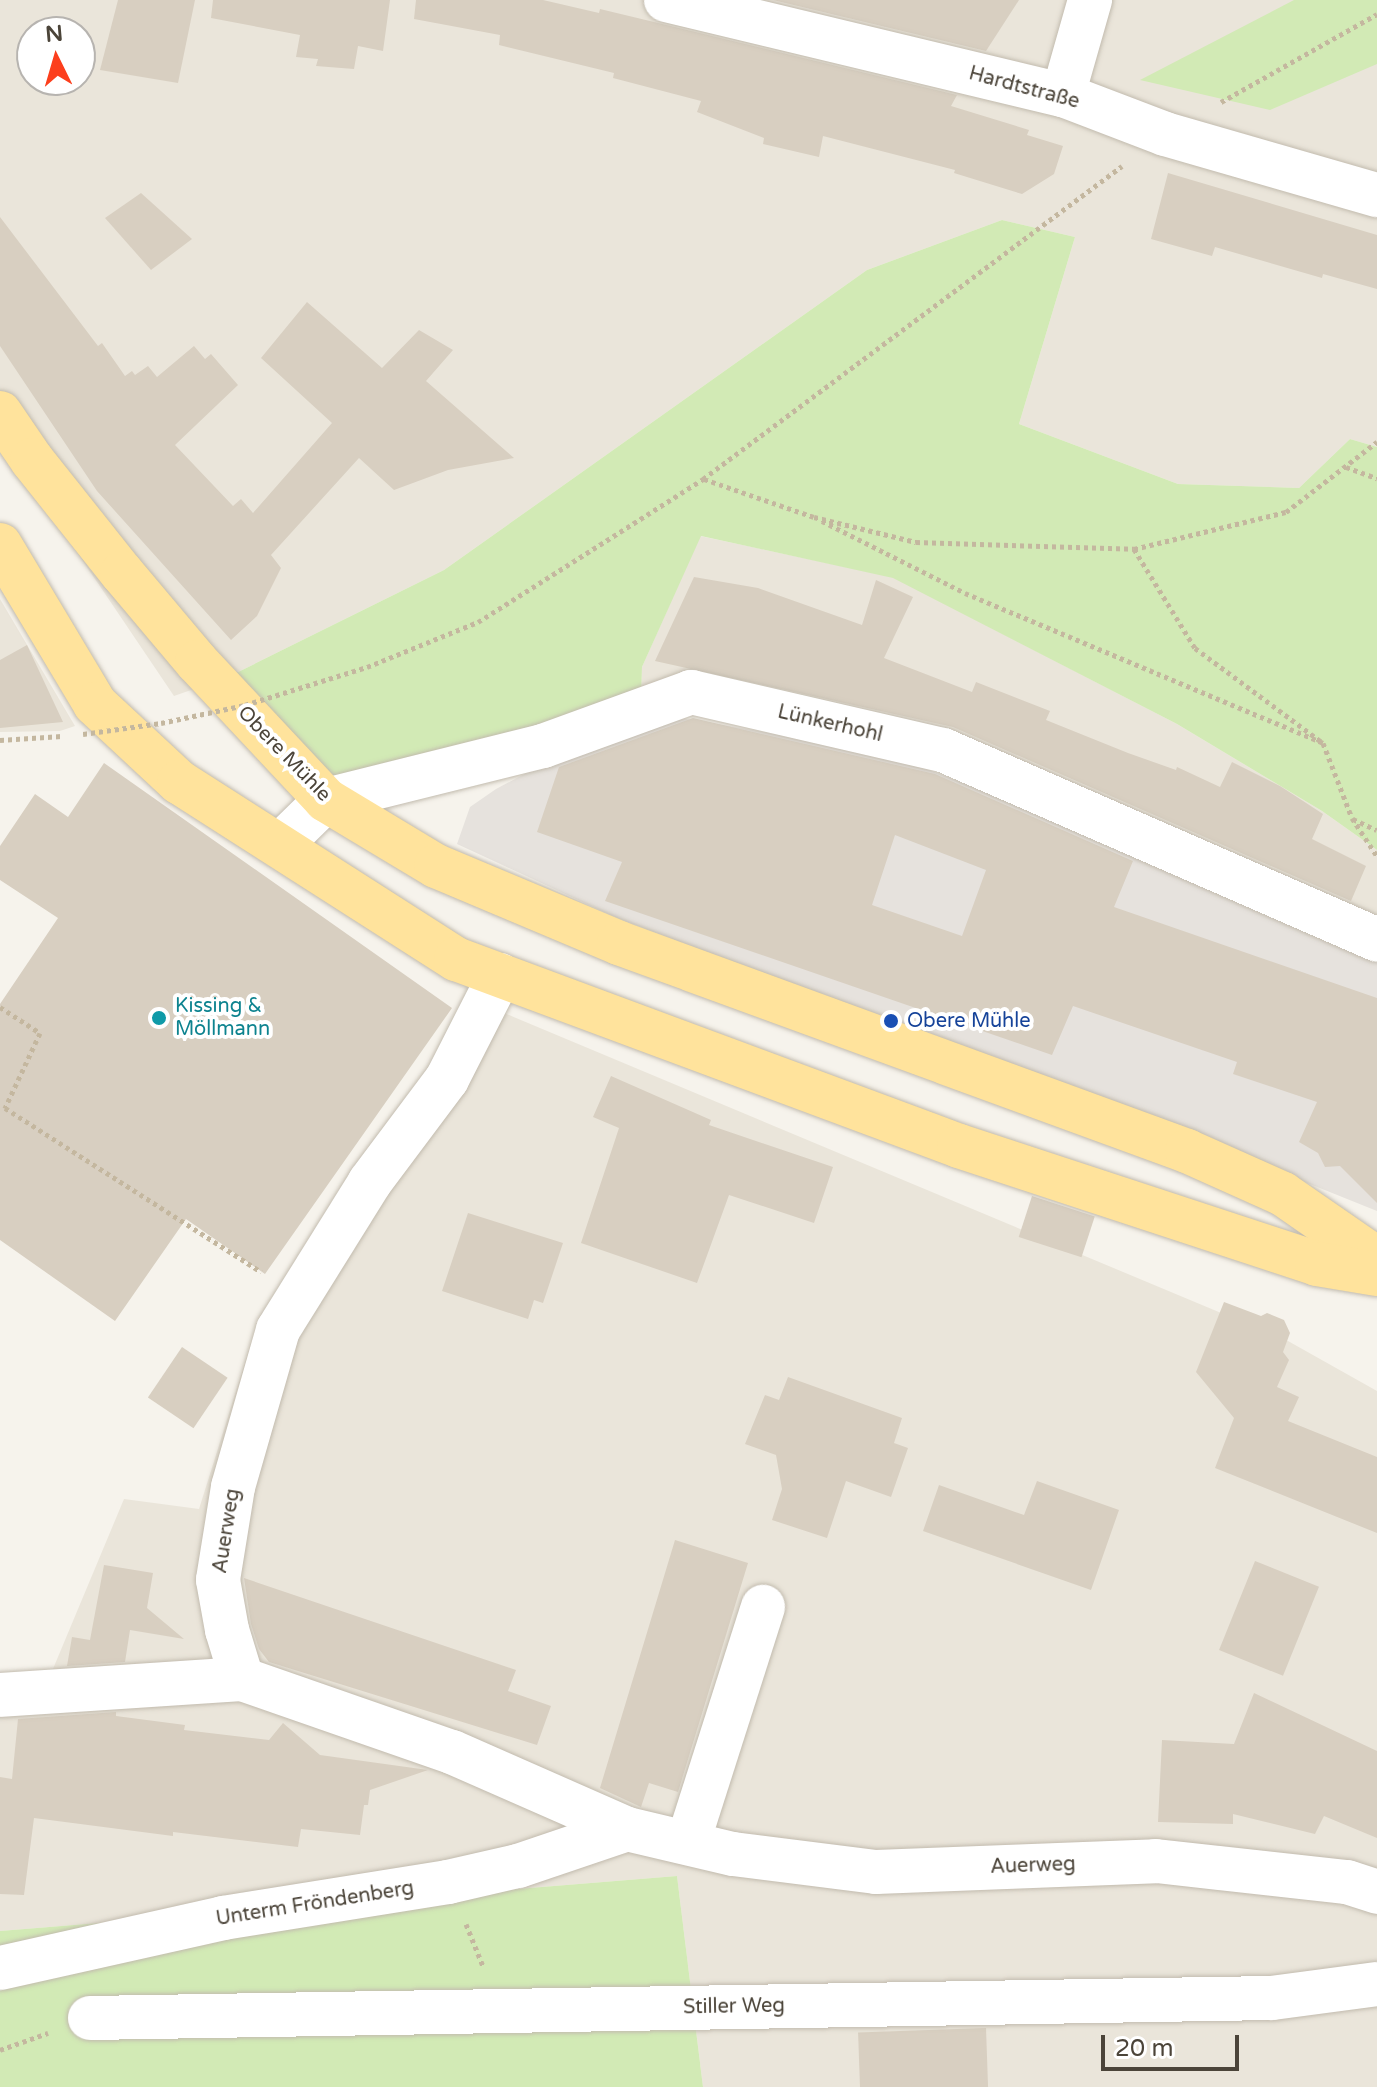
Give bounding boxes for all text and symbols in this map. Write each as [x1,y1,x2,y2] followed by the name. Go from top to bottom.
[16,16,96,96] north arrow
[44,20,64,48] text: N
[966,62,1082,114] street label: Hardtstraße
[775,700,885,748] street label: Lünkerhohl
[232,701,336,807] street label: Obere Mühle
[175,994,270,1041] place label: Kissing & Möllmann
[150,1009,168,1027] marker: Kissing & Möllmann
[907,1009,1031,1033] place label: Obere Mühle
[882,1012,900,1030] marker: Obere Mühle
[208,1487,246,1575] street label: Auerweg
[990,1853,1076,1879] street label: Auerweg
[214,1876,416,1932] street label: Unterm Fröndenberg
[683,1994,785,2020] street label: Stiller Weg
[1105,2019,1243,2069] scale bar
[1115,2034,1173,2063] text: 20 m

